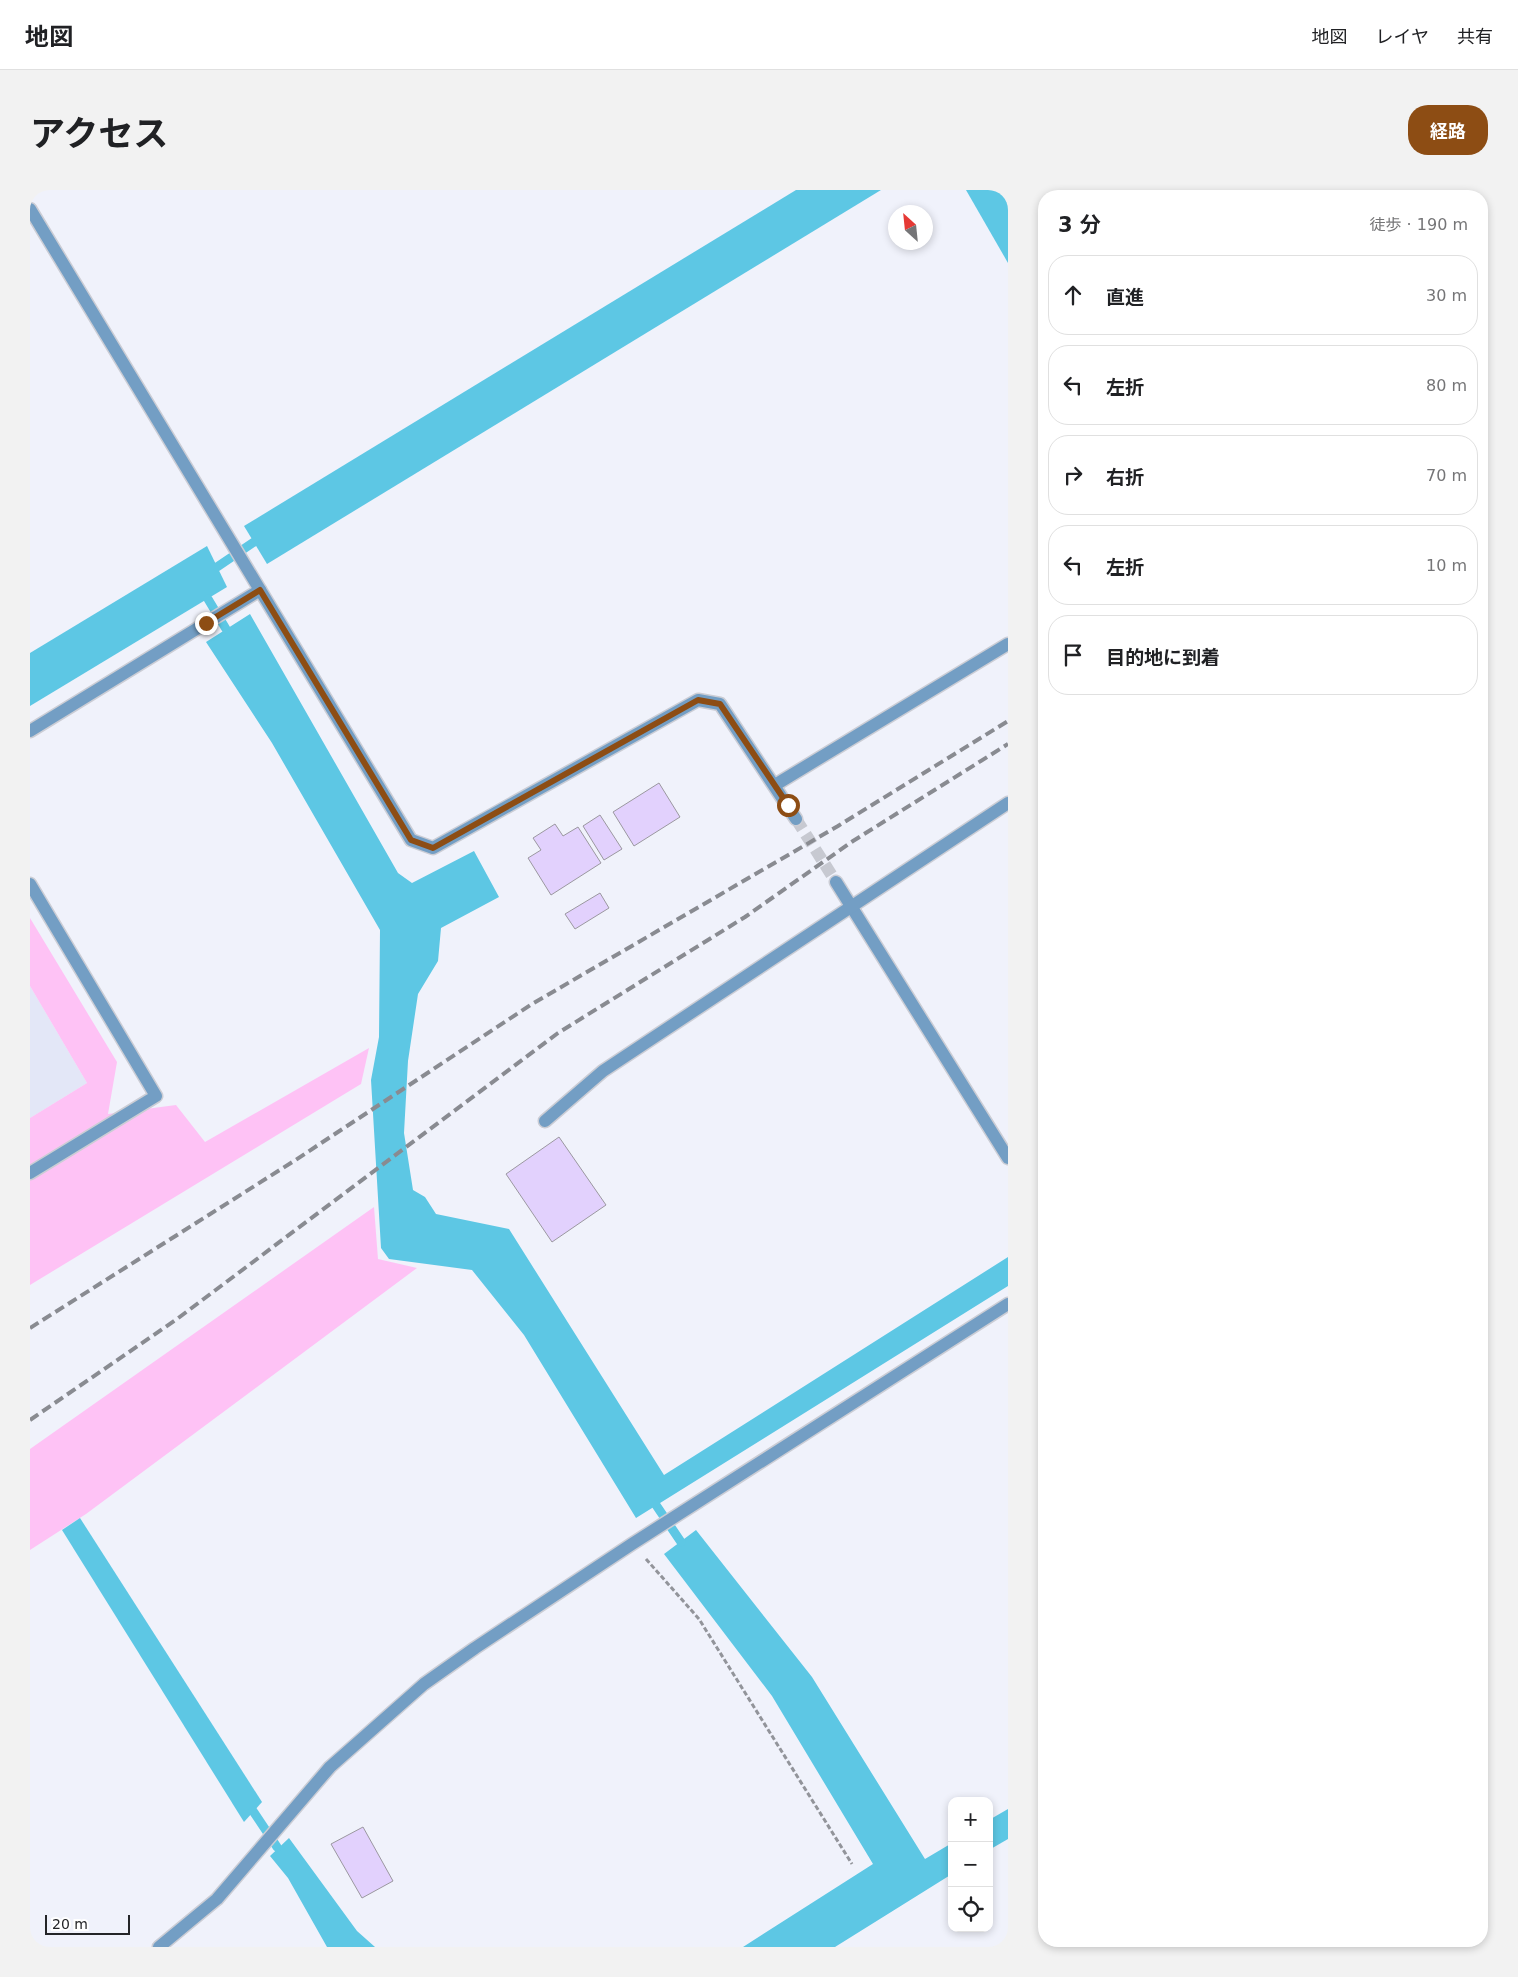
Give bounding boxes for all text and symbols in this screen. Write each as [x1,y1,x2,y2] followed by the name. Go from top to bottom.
[25,23,73,51] text: 地図
[1312,26,1348,47] text: 地図
[1376,26,1429,47] text: レイヤ
[1457,26,1493,47] text: 共有
[1408,105,1488,155] button: 経路
[30,114,168,154] text: アクセス
[888,205,933,250] north arrow
[1058,213,1101,237] text: 3 分
[1370,215,1468,234] text: 徒歩 · 190 m
[1059,281,1087,309] icon: ahead
[1106,286,1144,308] text: 直進
[1426,286,1467,305] text: 30 m
[1059,371,1087,399] icon: left
[1106,376,1144,398] text: 左折
[1426,376,1467,395] text: 80 m
[1059,461,1087,489] icon: right
[1106,466,1144,488] text: 右折
[1426,466,1467,485] text: 70 m
[1059,551,1087,579] icon: left
[1106,556,1144,578] text: 左折
[1426,556,1467,575] text: 10 m
[195,612,218,635] route end
[1059,641,1087,669] icon: arrive
[1106,646,1220,668] text: 目的地に到着
[777,794,800,817] route start
[948,1797,993,1932] map controls
[948,1797,993,1842] button: +
[948,1842,993,1887] button: −
[948,1887,993,1932] button: locate
[45,1912,130,1935] scale bar
[52,1916,88,1932] text: 20 m

